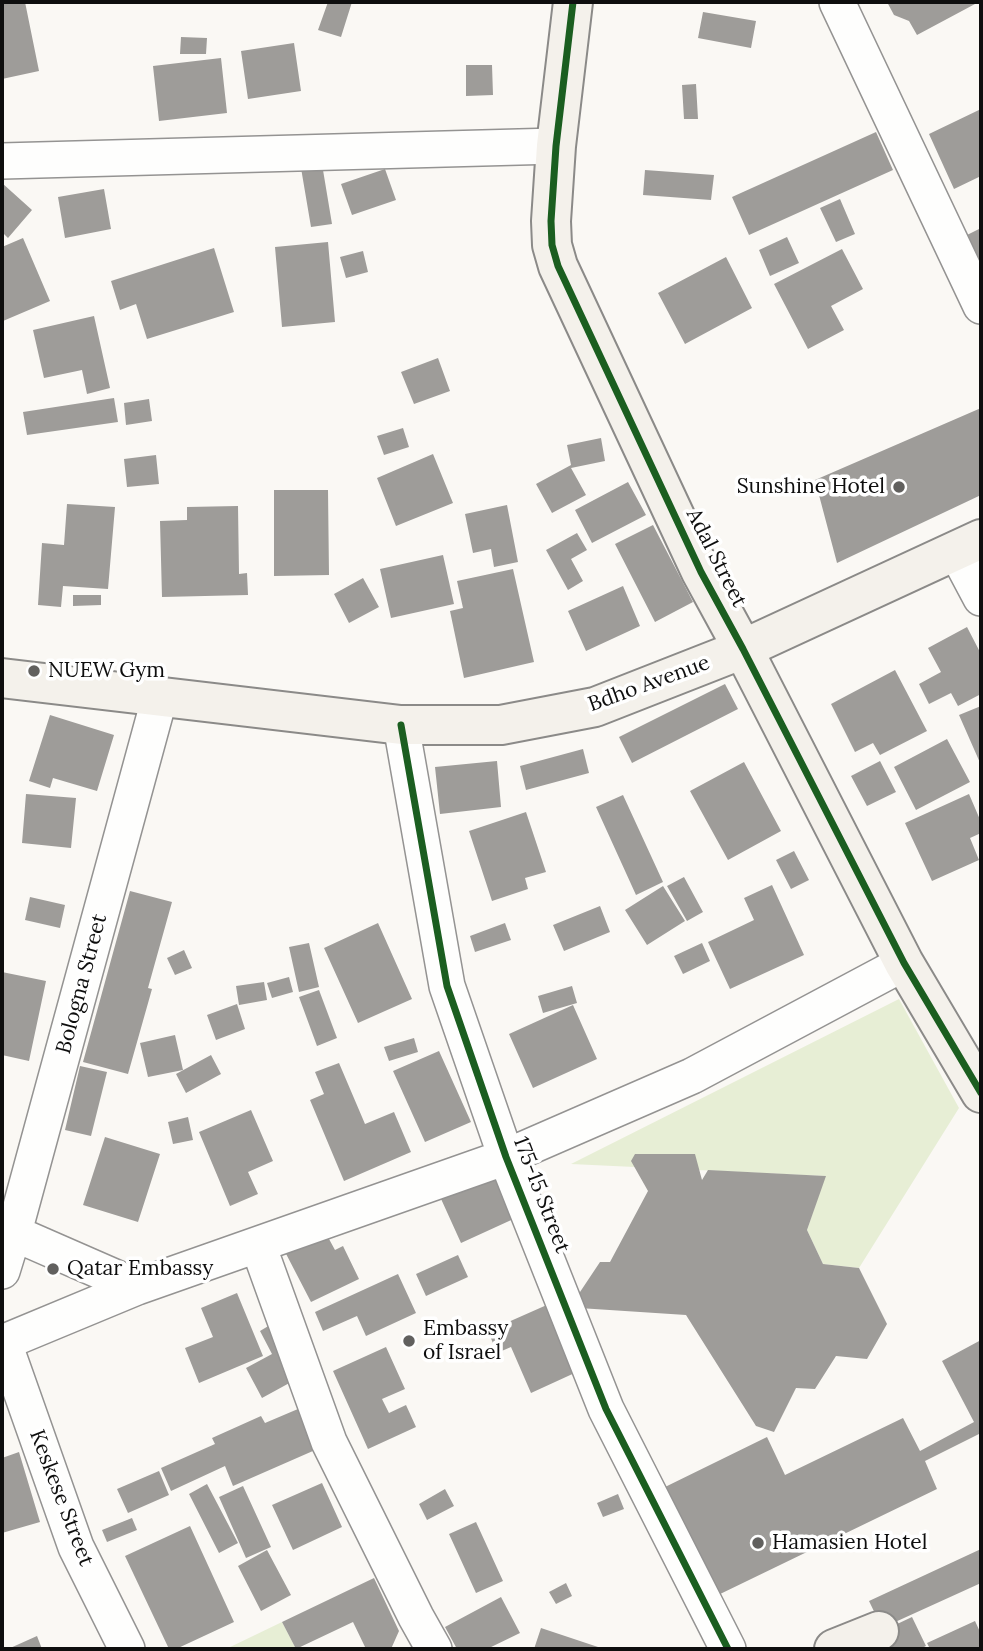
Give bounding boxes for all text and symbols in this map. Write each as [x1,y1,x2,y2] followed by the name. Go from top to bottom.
[737,474,885,500] place label: Sunshine Hotel
[891,479,907,495] marker: Sunshine Hotel
[680,504,752,612] street label: Adal Street
[585,650,713,718] street label: Bdho Avenue
[48,658,165,684] place label: NUEW Gym
[26,663,42,679] marker: NUEW Gym
[51,911,113,1057] street label: Bologna Street
[507,1133,575,1257] street label: 175-15 Street
[67,1256,213,1282] place label: Qatar Embassy
[45,1261,61,1277] marker: Qatar Embassy
[423,1316,508,1366] place label: Embassy of Israel
[401,1333,417,1349] marker: Embassy of Israel
[23,1426,99,1570] street label: Keskese Street
[772,1530,927,1556] place label: Hamasien Hotel
[750,1535,766,1551] marker: Hamasien Hotel

